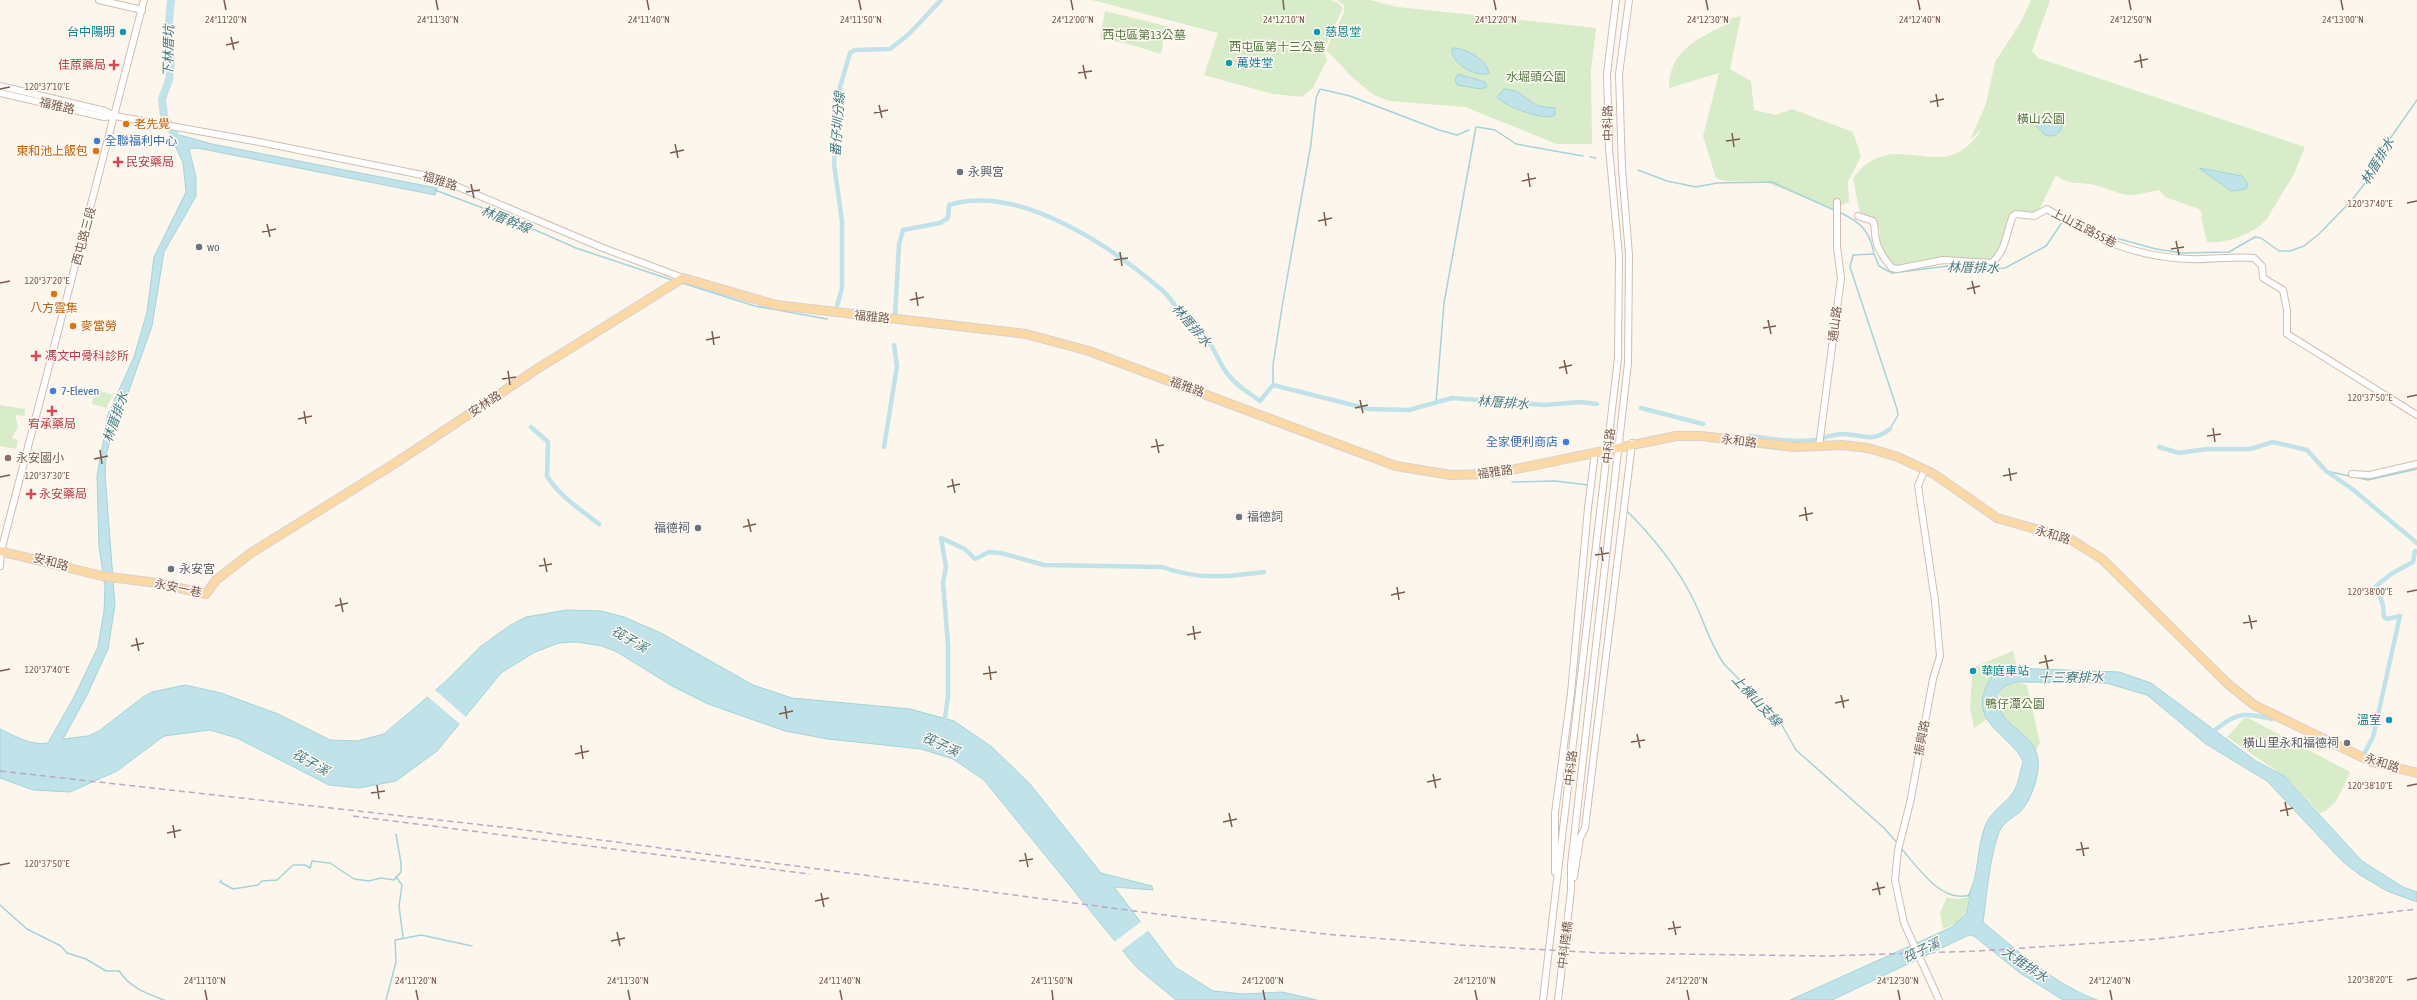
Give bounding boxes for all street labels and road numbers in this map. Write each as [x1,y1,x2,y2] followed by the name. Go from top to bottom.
[38,95,76,117] street label: 福雅路
[1601,105,1615,141] street label: 中科路
[421,169,459,193] street label: 福雅路
[69,205,99,267] street label: 西屯路三段
[2049,206,2119,250] street label: 上山五路55巷
[1826,305,1844,343] street label: 通山路
[853,308,891,326] street label: 福雅路
[1168,374,1206,400] street label: 福雅路
[466,388,504,420] street label: 安林路
[1600,427,1618,465] street label: 中科路
[1720,432,1758,450] street label: 永和路
[1476,463,1514,481] street label: 福雅路
[2034,523,2072,547] street label: 永和路
[32,551,70,573] street label: 安和路
[153,576,203,600] street label: 永安一巷
[1912,719,1932,757] street label: 振興路
[1562,749,1580,787] street label: 中科路
[2363,751,2401,775] street label: 永和路
[1555,920,1575,970] street label: 中科陸橋

